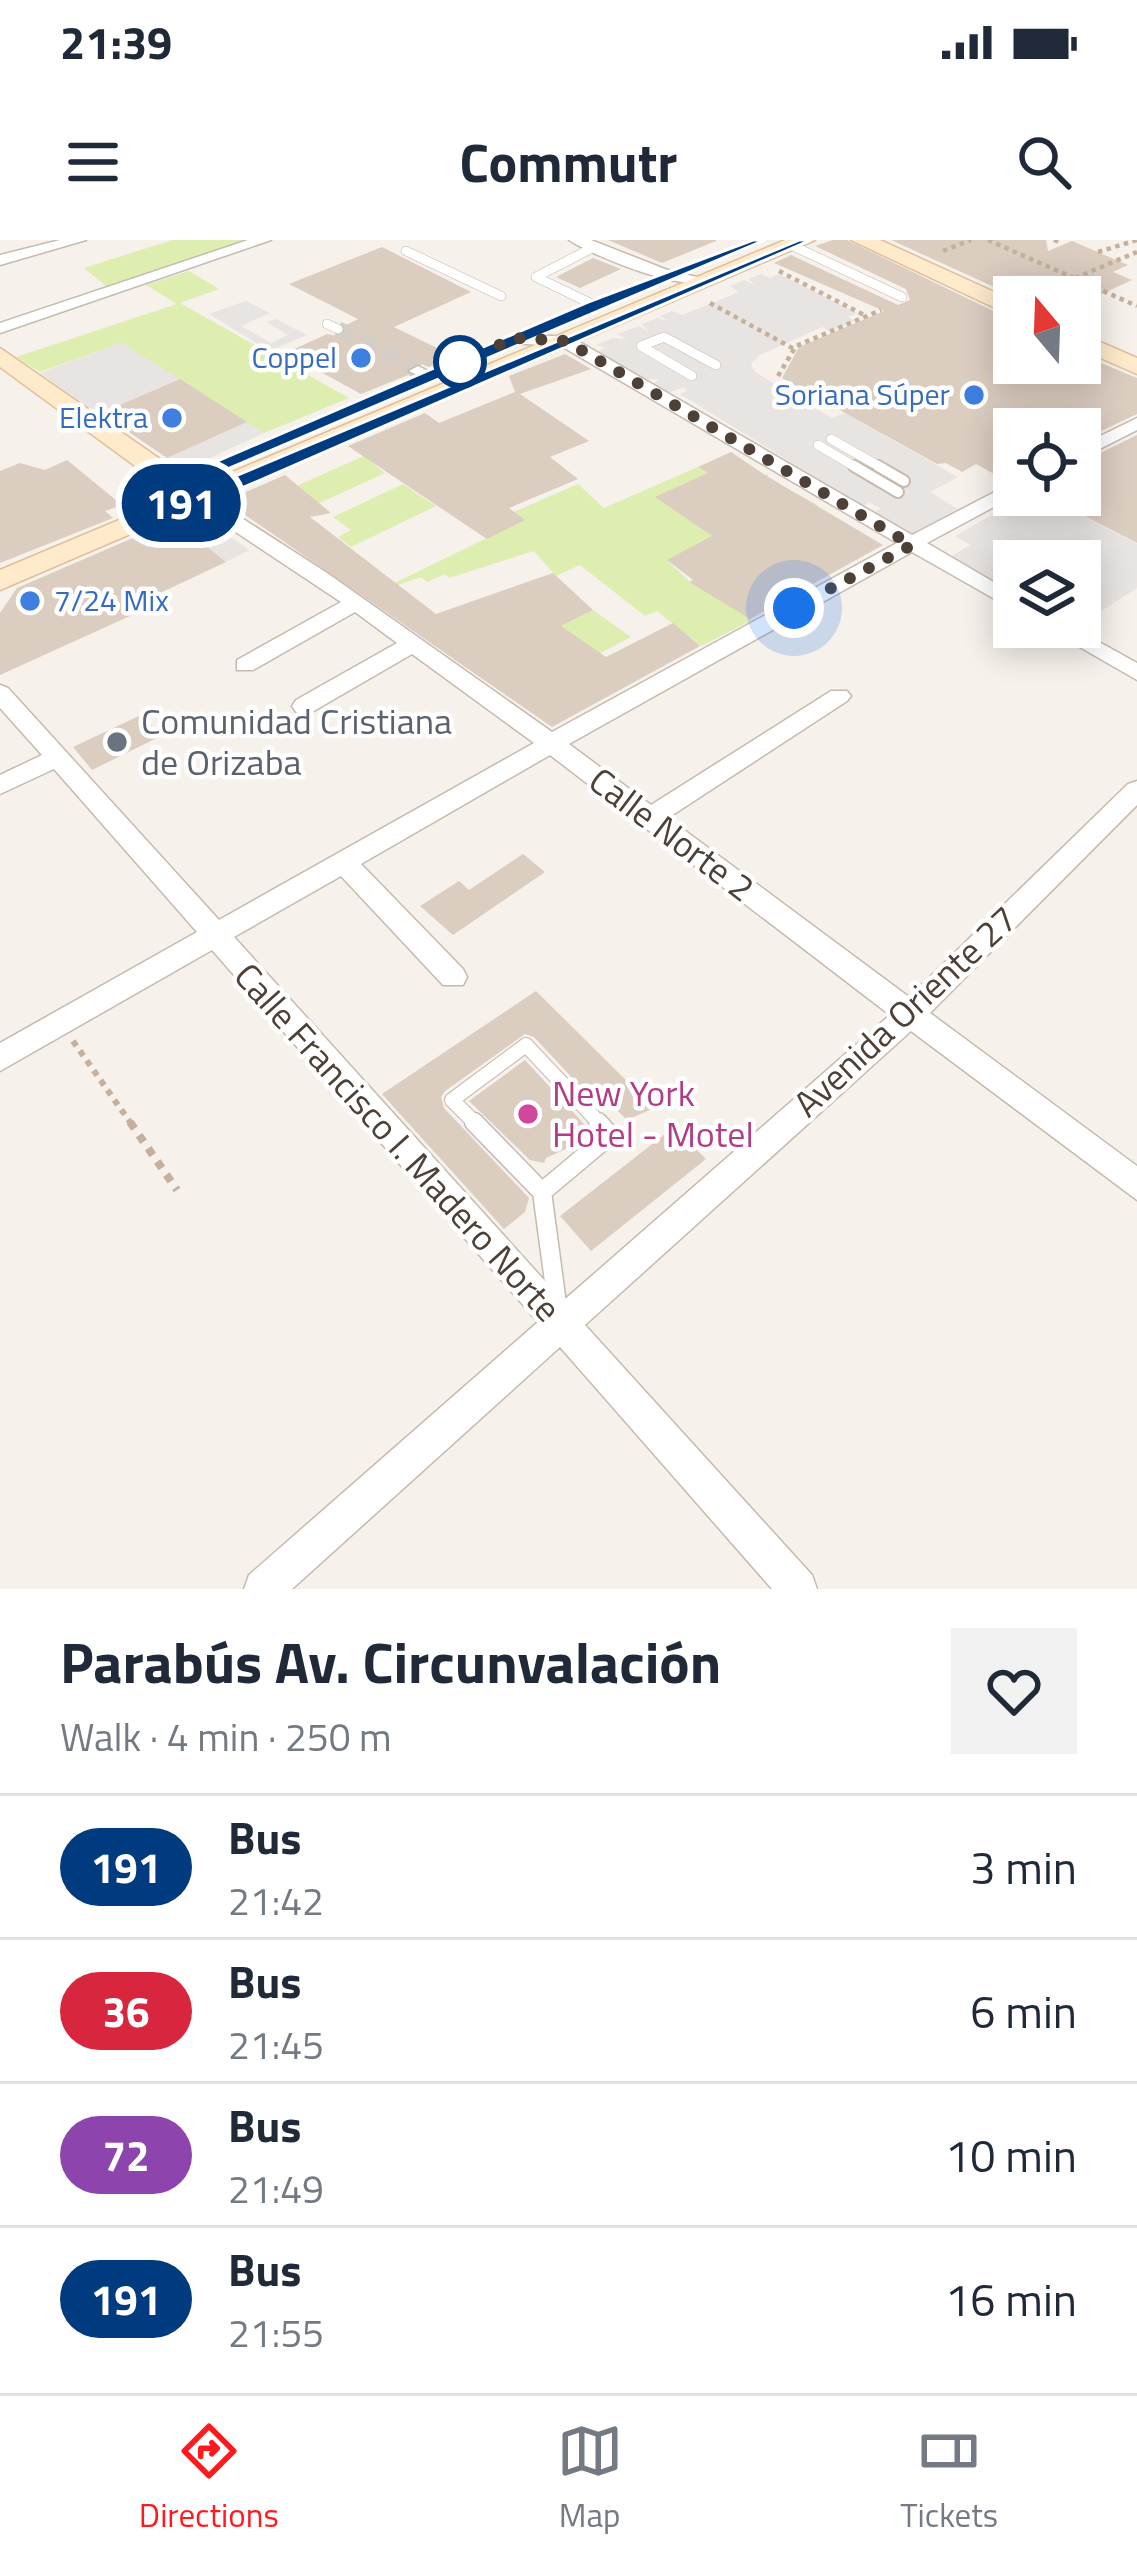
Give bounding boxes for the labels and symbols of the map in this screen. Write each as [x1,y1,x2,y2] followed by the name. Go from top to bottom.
[993,276,1101,384] north arrow
[251,334,337,380] place label: Coppel
[435,337,485,387] unlabelled marker
[348,345,374,371] marker: Coppel
[775,371,950,417] place label: Soriana Súper
[961,382,987,408] marker: Soriana Súper
[59,394,148,440] place label: Elektra
[159,405,185,431] marker: Elektra
[112,464,250,542] line badge: 191
[54,577,169,623] place label: 7/24 Mix
[764,578,824,638] your location
[17,588,43,614] marker: 7/24 Mix
[141,693,452,789] place label: Comunidad Cristiana de Orizaba
[104,729,130,755] marker: Comunidad Cristiana de Orizaba
[578,753,767,914] street label: Calle Norte 2
[780,892,1029,1129] street label: Avenida Oriente 27
[222,950,575,1333] street label: Calle Francisco I. Madero Norte
[552,1065,754,1161] place label: New York Hotel - Motel
[515,1101,541,1127] marker: New York Hotel - Motel

